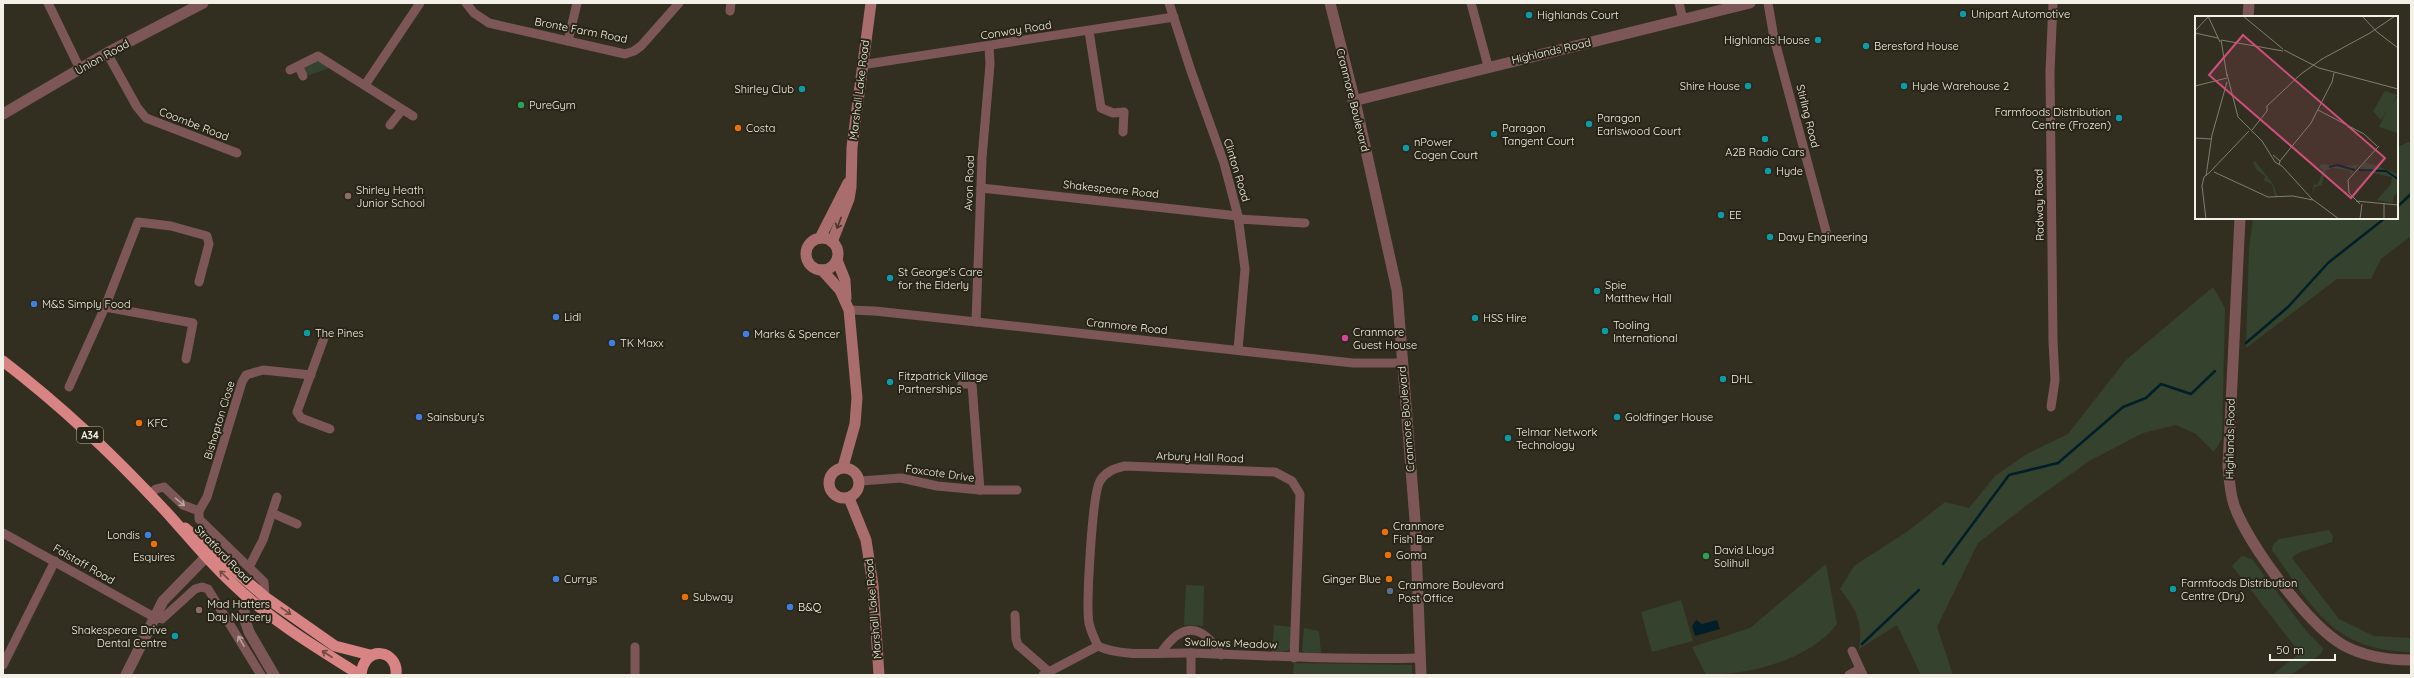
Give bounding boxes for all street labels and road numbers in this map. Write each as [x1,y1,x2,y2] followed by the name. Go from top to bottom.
[533,14,629,46] street label: Bronte Farm Road
[979,17,1053,43] street label: Conway Road
[1510,35,1592,67] street label: Highlands Road
[72,36,132,78] street label: Union Road
[846,39,872,141] street label: Marshall Lake Road
[1333,47,1373,153] street label: Cranmore Boulevard
[1793,83,1823,149] street label: Stirling Road
[157,104,231,144] street label: Coombe Road
[1221,137,1253,203] street label: Clinton Road
[961,155,977,211] street label: Avon Road
[2031,169,2047,241] street label: Radway Road
[1062,177,1160,201] street label: Shakespeare Road
[1086,315,1168,337] street label: Cranmore Road
[1394,366,1418,472] street label: Cranmore Boulevard
[200,379,238,461] street label: Bishopton Close
[2222,398,2238,480] street label: Highlands Road
[77,427,103,443] road number: A34
[1156,448,1244,466] street label: Arbury Hall Road
[905,461,975,485] street label: Foxcote Drive
[192,522,254,586] street label: Stratford Road
[51,541,117,587] street label: Falstaff Road
[862,558,884,660] street label: Marshall Lake Road
[1184,634,1278,652] street label: Swallows Meadow

